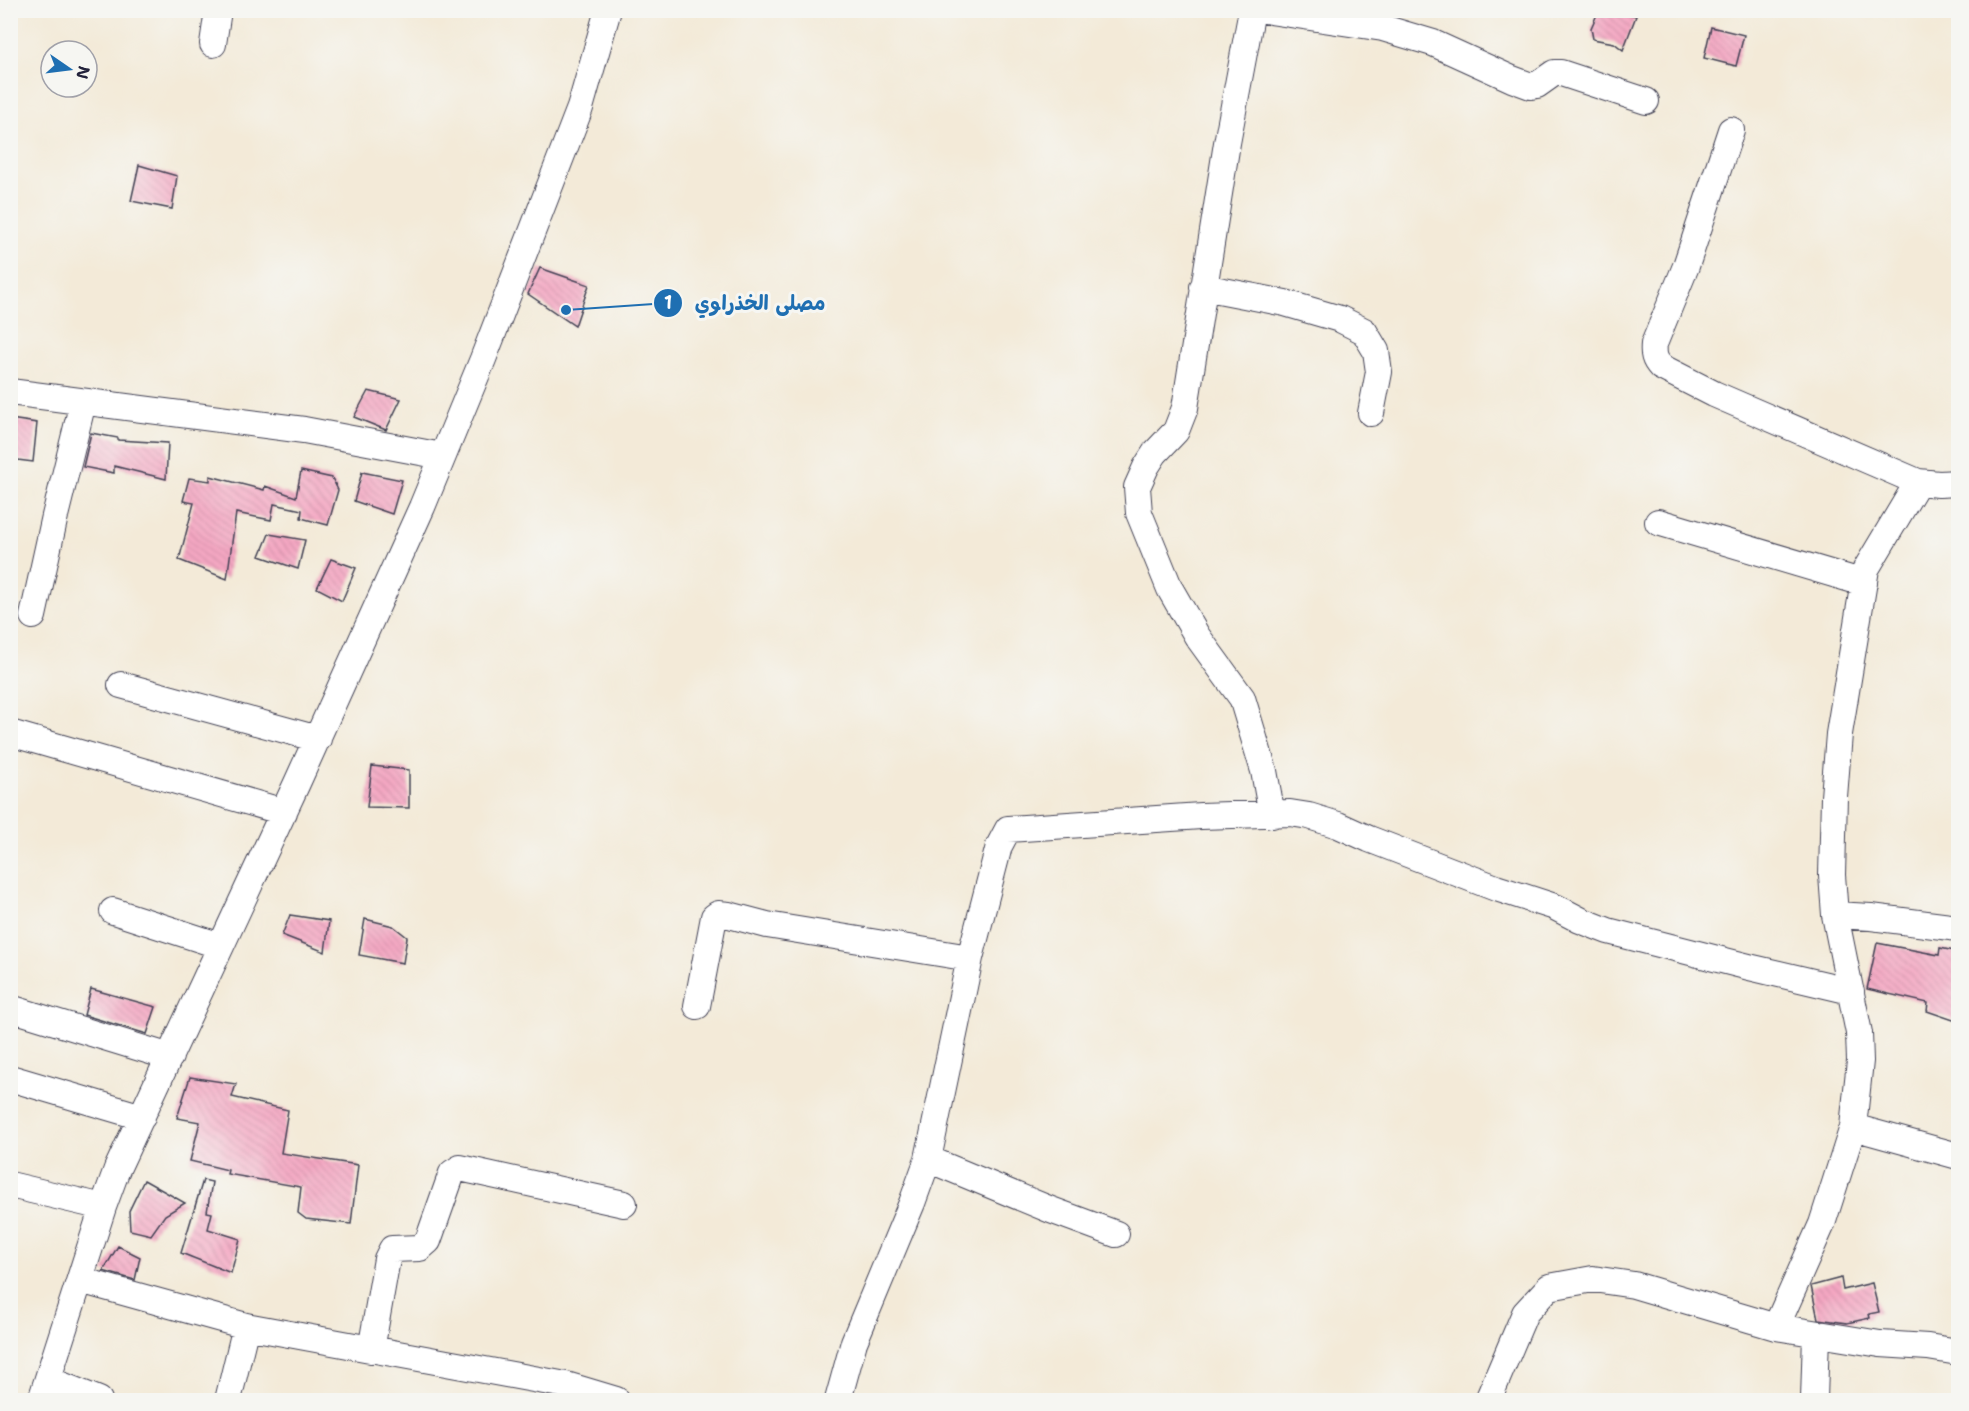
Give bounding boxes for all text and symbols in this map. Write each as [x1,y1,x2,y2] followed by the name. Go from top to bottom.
[39,39,99,99] north arrow
[71,64,95,81] text: N
[653,284,838,322] callout: مصلى الخذراوي
[695,290,825,319] text: مصلى الخذراوي
[664,291,672,315] text: 1

